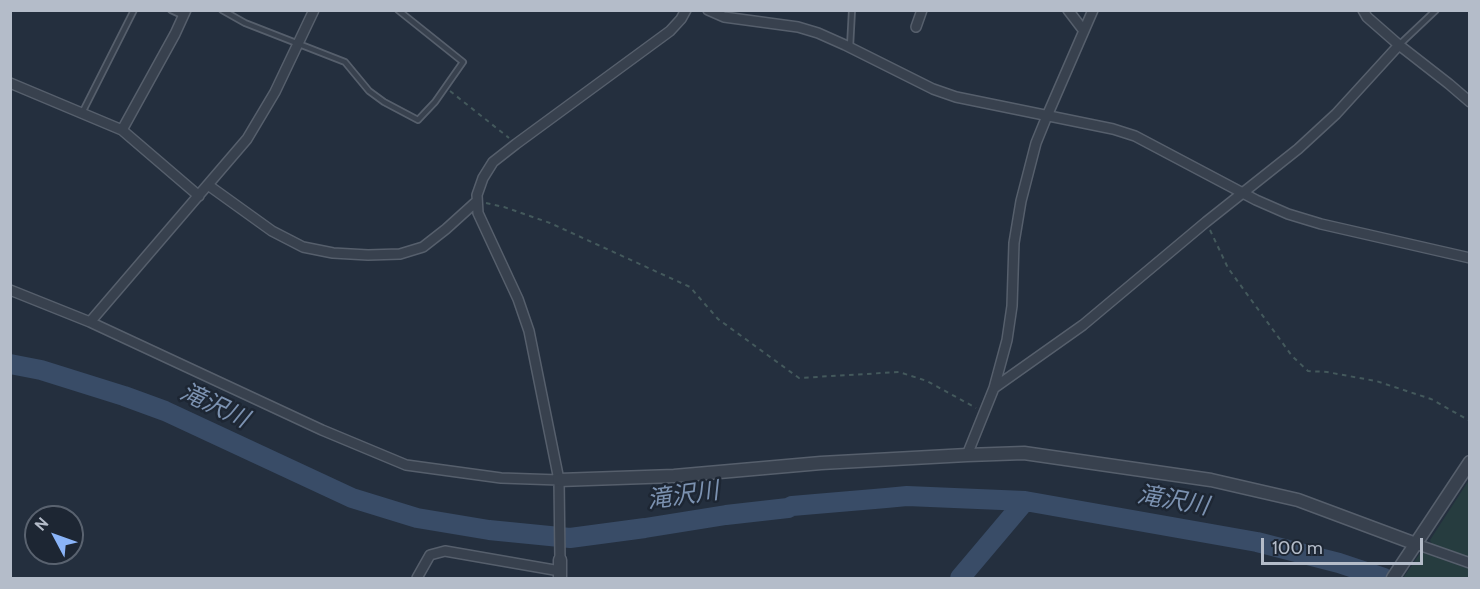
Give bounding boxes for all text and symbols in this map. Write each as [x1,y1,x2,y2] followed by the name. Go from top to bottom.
[175,378,253,434] water label: 滝沢川
[645,477,721,515] water label: 滝沢川
[1135,481,1211,521] water label: 滝沢川
[24,505,84,565] north arrow
[31,514,52,535] text: N
[1264,526,1426,564] scale bar
[1272,537,1323,559] text: 100 m

